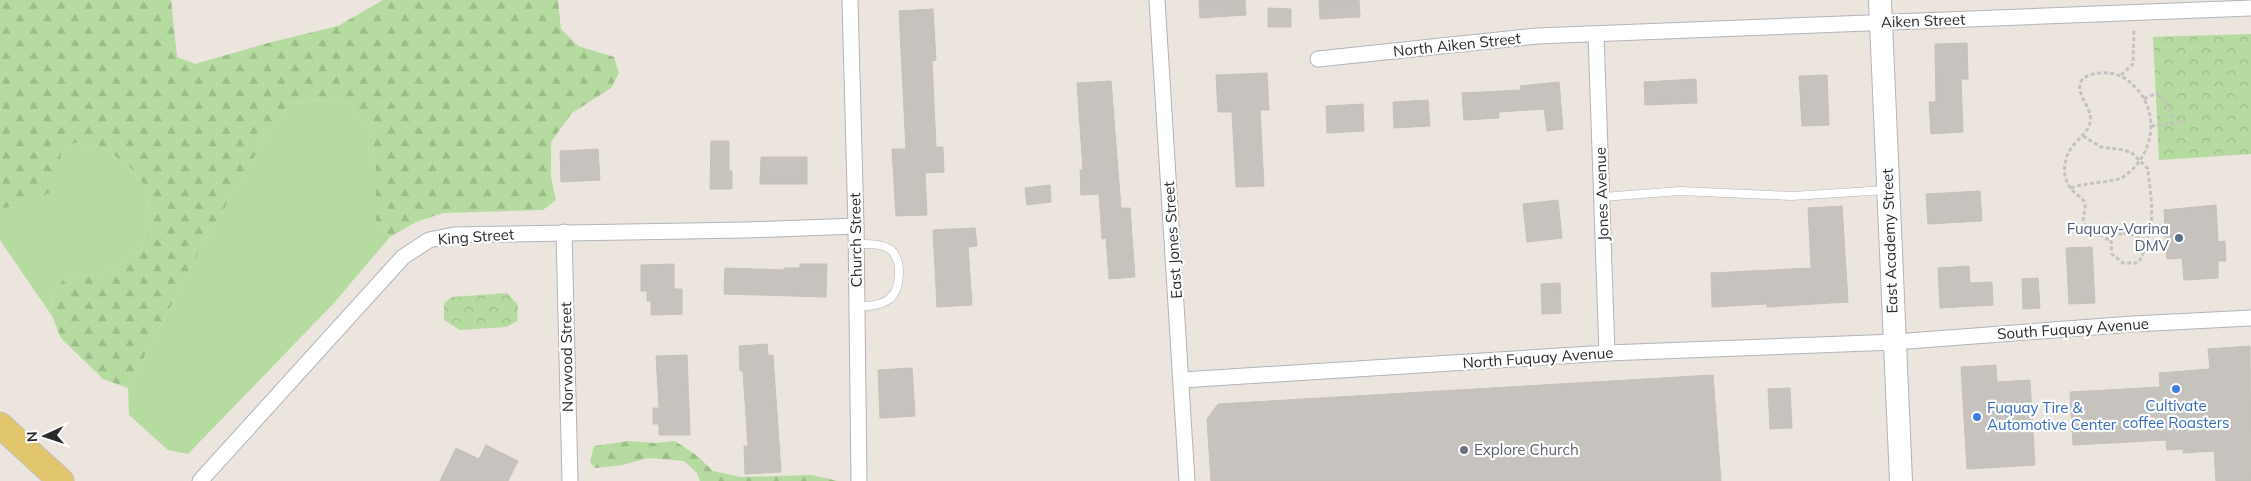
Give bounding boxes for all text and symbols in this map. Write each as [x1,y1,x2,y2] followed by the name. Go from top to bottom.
[1880,10,1966,31] street label: Aiken Street
[1392,28,1522,61] street label: North Aiken Street
[1590,147,1613,241] street label: Jones Avenue
[1877,168,1902,314] street label: East Academy Street
[1159,181,1186,299] street label: East Jones Street
[845,193,866,288] street label: Church Street
[2067,219,2170,255] place label: Fuquay-Varina DMV
[437,224,515,249] street label: King Street
[2173,232,2185,244] marker: Fuquay-Varina DMV
[556,302,577,412] street label: Norwood Street
[1996,314,2150,343] street label: South Fuquay Avenue
[1462,343,1614,372] street label: North Fuquay Avenue
[2170,383,2182,395] marker: Cultivate coffee Roasters
[2123,396,2229,432] place label: Cultivate coffee Roasters
[1987,398,2117,434] place label: Fuquay Tire & Automotive Center
[20,411,70,461] north arrow
[1971,411,1983,423] marker: Fuquay Tire & Automotive Center
[23,431,41,442] text: N
[1474,440,1579,459] place label: Explore Church
[1458,444,1470,456] marker: Explore Church

